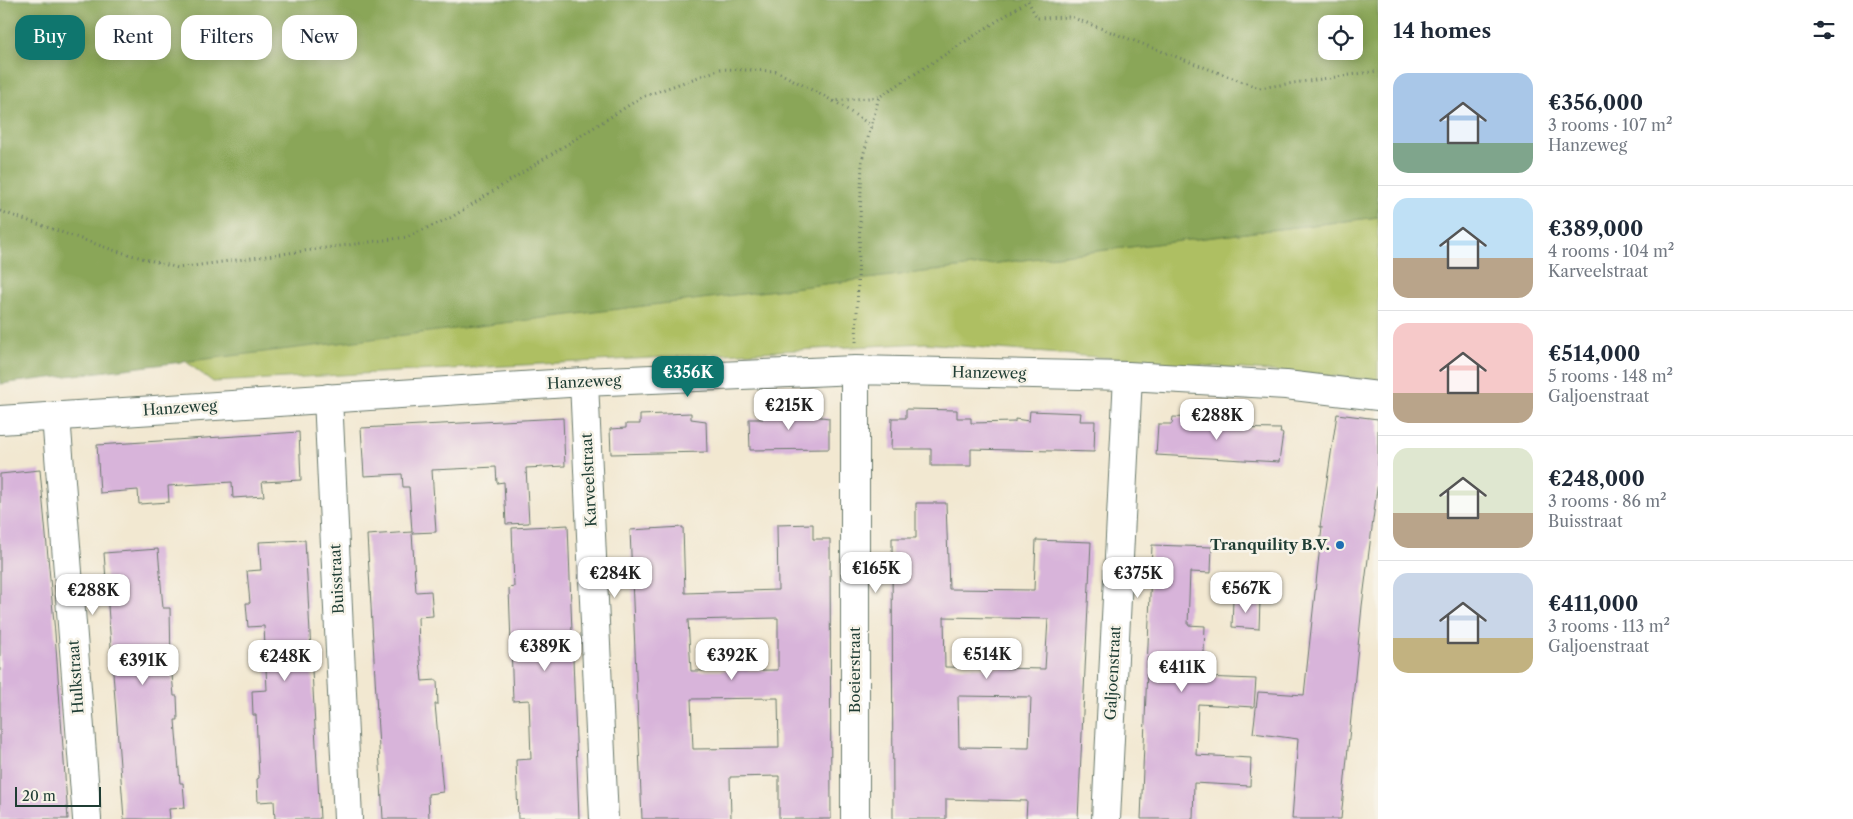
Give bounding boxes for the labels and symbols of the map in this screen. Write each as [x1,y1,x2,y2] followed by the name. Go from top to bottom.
[653,356,723,398] pin: €356K
[952,362,1026,383] street label: Hanzeweg
[546,370,622,393] street label: Hanzeweg
[754,388,824,431] pin: €215K
[142,395,218,420] street label: Hanzeweg
[1182,398,1252,441] pin: €288K
[577,432,600,527] street label: Karveelstraat
[1210,535,1330,554] place label: Tranquility B.V.
[1334,539,1346,551] marker: Tranquility B.V.
[325,543,348,614] street label: Buisstraat
[841,552,911,594] pin: €165K
[580,556,650,599] pin: €284K
[1103,556,1173,599] pin: €375K
[1211,572,1281,614] pin: €567K
[58,574,128,616] pin: €288K
[1101,624,1125,721] street label: Galjoenstraat
[845,626,864,713] street label: Boeierstraat
[510,630,580,672] pin: €389K
[697,638,767,681] pin: €392K
[952,638,1022,680] pin: €514K
[63,639,88,715] street label: Hulkstraat
[250,640,320,682] pin: €248K
[108,644,178,686] pin: €391K
[1147,650,1217,693] pin: €411K
[15,784,101,807] scale bar

